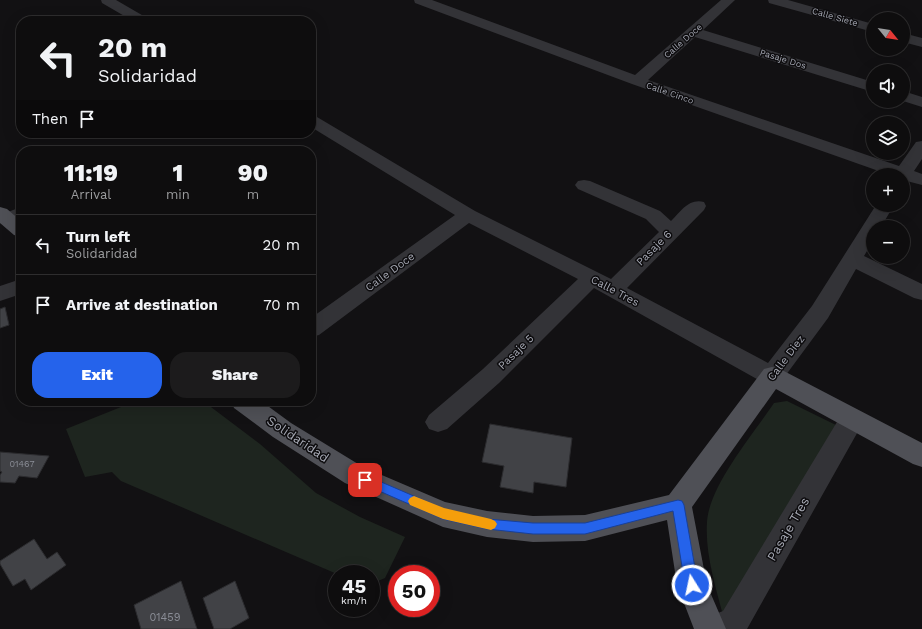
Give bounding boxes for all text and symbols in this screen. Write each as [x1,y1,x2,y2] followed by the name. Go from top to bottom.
[811,6,859,28] street label: Calle Siete
[866,12,910,56] north arrow
[866,12,910,264] map controls
[662,22,704,60] street label: Calle Doce
[98,31,167,64] text: 20 m
[32,32,84,84] icon: left
[759,47,808,71] street label: Pasaje Dos
[866,64,910,108] button: sound
[98,65,197,86] text: Solidaridad
[645,80,695,106] street label: Calle Cinco
[76,108,98,130] icon: arrive
[32,110,68,128] text: Then
[866,116,910,160] button: layers
[64,159,118,187] text: 11:19
[173,159,183,187] text: 1
[238,159,268,187] text: 90
[866,168,910,212] button: +
[71,187,111,202] text: Arrival
[166,187,190,202] text: min
[247,187,259,202] text: m
[866,220,910,264] button: −
[634,227,675,268] street label: Pasaje 6
[66,228,130,246] text: Turn left
[32,234,54,256] icon: left
[263,236,300,254] text: 20 m
[66,246,138,261] text: Solidaridad
[363,250,417,294] street label: Calle Doce
[589,273,641,309] street label: Calle Tres
[32,294,54,316] icon: arrive
[66,296,218,314] text: Arrive at destination
[263,296,300,314] text: 70 m
[496,332,536,372] street label: Pasaje 5
[765,333,807,383] street label: Calle Diez
[32,352,162,398] button: Exit
[170,352,300,398] button: Share
[264,413,332,465] street label: Solidaridad
[9,459,35,469] house number: 01467
[348,463,382,497] pin
[354,469,376,491] icon: arrive
[764,494,812,563] street label: Pasaje Tres
[671,564,713,606] position arrow
[388,565,440,617] speed limit sign: 50
[342,574,366,598] text: 45
[341,595,367,606] text: km/h
[149,611,181,624] house number: 01459

